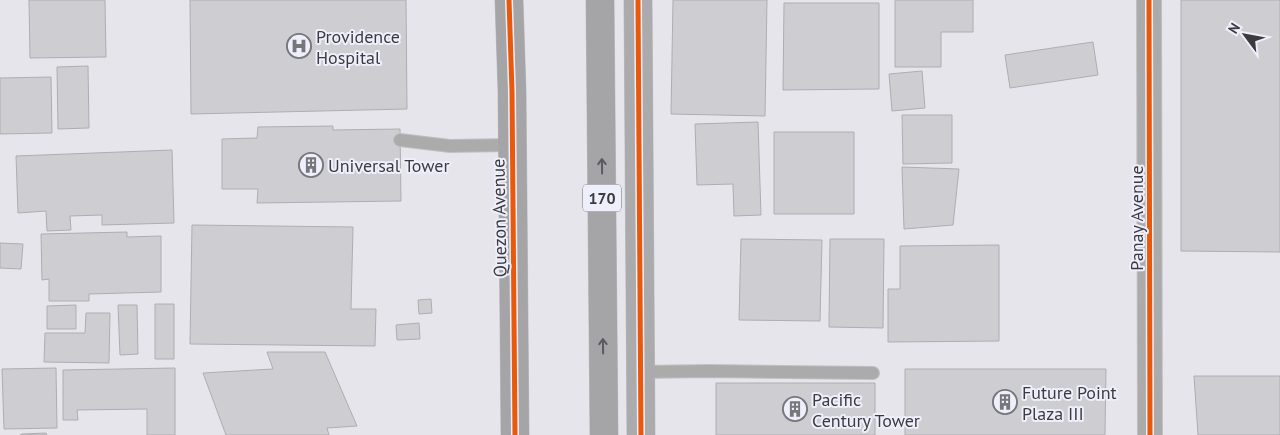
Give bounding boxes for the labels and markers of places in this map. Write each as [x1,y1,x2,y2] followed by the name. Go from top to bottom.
[316,25,400,69] place label: Providence Hospital
[286,33,312,59] hospital icon: Providence Hospital
[298,152,324,178] building icon: Universal Tower
[328,154,450,177] place label: Universal Tower
[1022,381,1117,425] place label: Future Point Plaza III
[812,388,920,432] place label: Pacific Century Tower
[992,389,1018,415] building icon: Future Point Plaza III
[782,396,808,422] building icon: Pacific Century Tower

